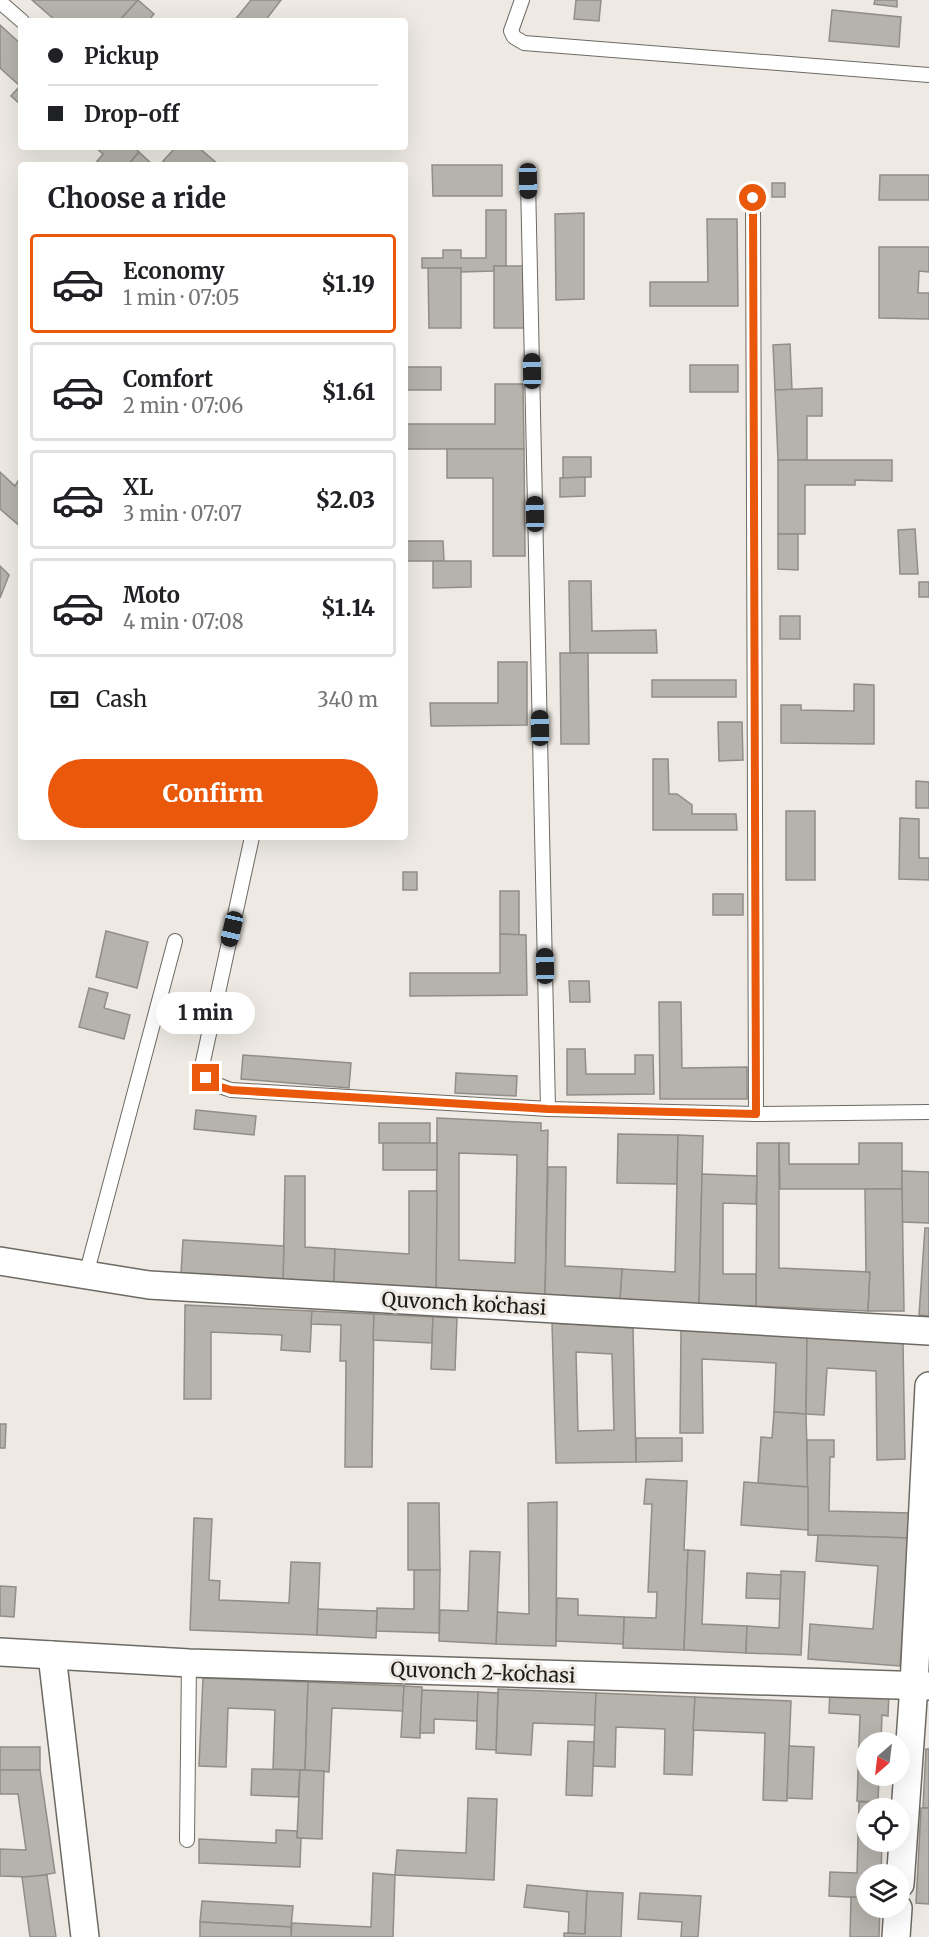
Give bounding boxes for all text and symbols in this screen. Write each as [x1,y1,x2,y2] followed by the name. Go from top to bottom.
[84,42,159,70] text: Pickup
[84,100,179,128] text: Drop-off
[519,163,537,199] car
[48,181,226,215] text: Choose a ride
[739,184,766,211] route start
[51,257,105,311] icon: car
[123,257,224,285] text: Economy
[321,270,375,298] text: $1.19
[123,285,240,310] text: 1 min · 07:05
[523,353,541,389] car
[51,365,105,419] icon: car
[123,365,213,393] text: Comfort
[322,378,375,406] text: $1.61
[123,393,243,418] text: 2 min · 07:06
[51,473,105,527] icon: car
[123,473,153,501] text: XL
[316,486,375,514] text: $2.03
[526,496,544,532] car
[123,501,242,526] text: 3 min · 07:07
[51,581,105,635] icon: car
[123,581,180,609] text: Moto
[321,594,375,622] text: $1.14
[123,609,244,634] text: 4 min · 07:08
[48,683,81,716] icon: cash
[96,685,147,713] text: Cash
[317,687,378,712] text: 340 m
[531,710,549,746] car
[48,759,378,828] button: Confirm
[219,909,245,949] car
[536,948,554,984] car
[156,991,256,1033] callout: 1 min
[178,1000,233,1025] text: 1 min
[192,1064,219,1091] route end
[381,1286,547,1320] street label: Quvonch koʻchasi
[390,1656,576,1688] street label: Quvonch 2-koʻchasi
[856,1732,910,1786] north arrow
[856,1732,910,1918] map controls
[856,1798,910,1852] button: locate
[856,1864,910,1918] button: layers

